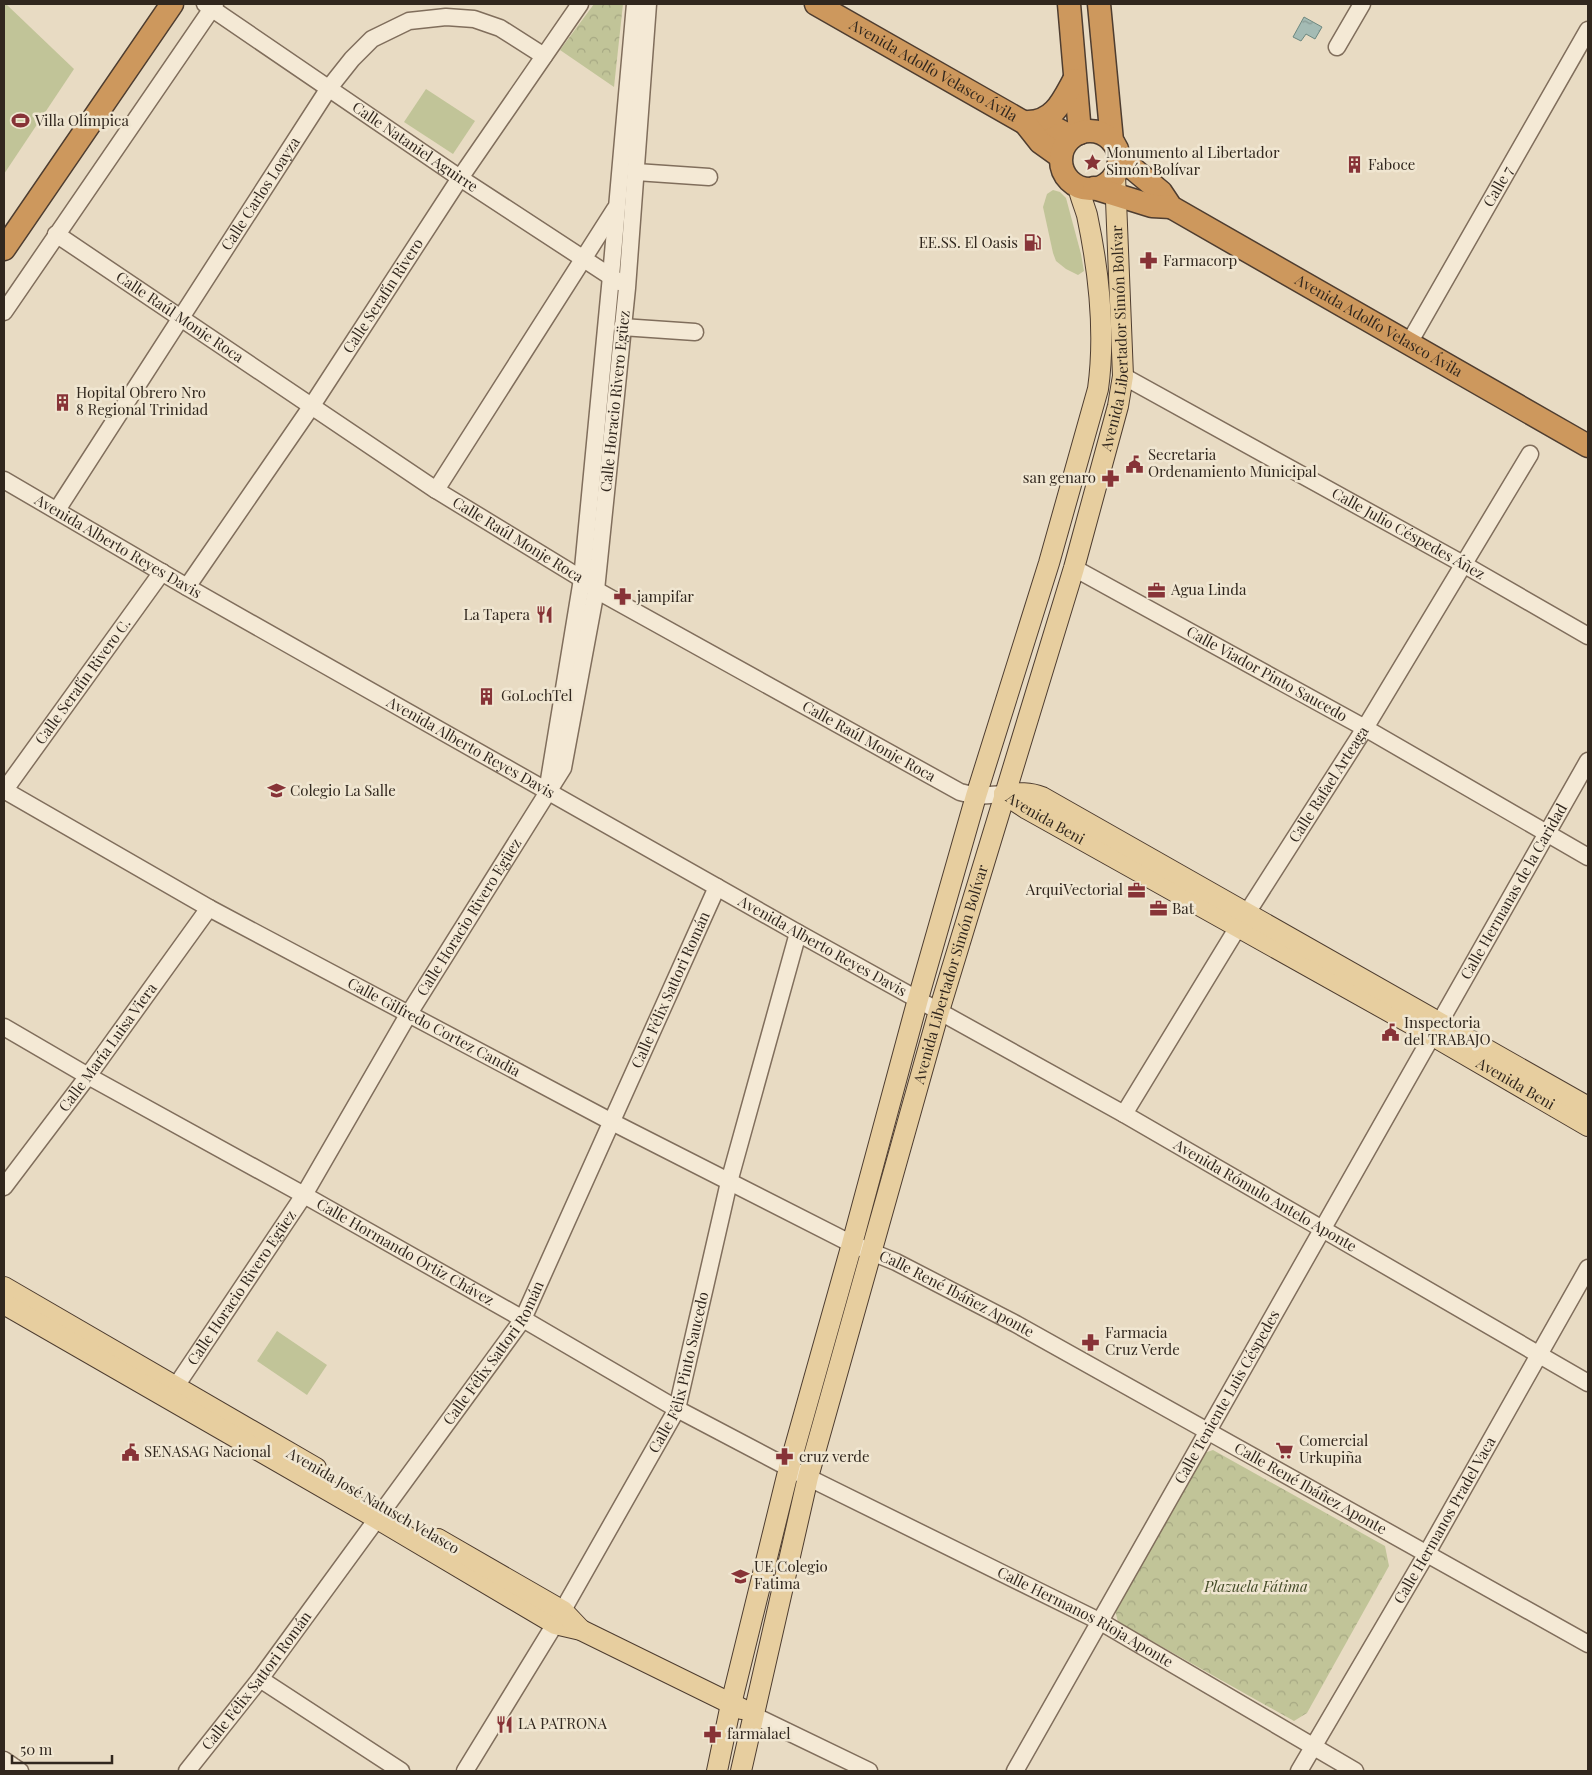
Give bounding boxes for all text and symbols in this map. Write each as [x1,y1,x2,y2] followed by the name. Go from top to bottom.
[845,14,1022,126] street label: Avenida Adolfo Velasco Ávila
[349,96,482,196] street label: Calle Nataniel Aguirre
[34,110,129,130] place label: Villa Olímpica
[11,111,31,131] sports icon: Villa Olímpica
[216,132,304,254] street label: Calle Carlos Loayza
[1106,142,1280,179] place label: Monumento al Libertador Simón Bolívar
[1082,152,1102,172] place icon: Monumento al Libertador Simón Bolívar
[1368,154,1415,174] place label: Faboce
[1344,155,1364,175] building icon: Faboce
[1478,162,1517,210] street label: Calle 7
[1095,225,1132,454] street label: Avenida Libertador Simón Bolívar
[919,232,1018,252] place label: EE.SS. El Oasis
[1022,233,1042,253] fuel station icon: EE.SS. El Oasis
[338,234,427,357] street label: Calle Serafín Rivero
[1163,250,1237,270] place label: Farmacorp
[1139,251,1159,271] pharmacy icon: Farmacorp
[112,266,248,367] street label: Calle Raúl Monje Roca
[1291,269,1467,381] street label: Avenida Adolfo Velasco Ávila
[595,309,634,493] street label: Calle Horacio Rivero Egüez
[76,382,208,419] place label: Hopital Obrero Nro 8 Regional Trinidad
[52,392,72,412] building icon: Hopital Obrero Nro 8 Regional Trinidad
[1148,444,1317,481] place label: Secretaria Ordenamiento Municipal
[1124,454,1144,474] public building icon: Secretaria Ordenamiento Municipal
[1023,467,1096,487] place label: san genaro
[1100,468,1120,488] pharmacy icon: san genaro
[1329,482,1489,584] street label: Calle Julio Céspedes Áñez
[31,489,205,602] street label: Avenida Alberto Reyes Davis
[449,492,588,587] street label: Calle Raúl Monje Roca
[1170,579,1247,599] place label: Agua Linda
[1147,580,1167,600] office icon: Agua Linda
[636,586,694,606] place label: jampifar
[613,587,633,607] pharmacy icon: jampifar
[463,604,531,624] place label: La Tapera
[534,605,554,625] restaurant icon: La Tapera
[30,614,134,748] street label: Calle Serafín Rivero C.
[1183,621,1351,725] street label: Calle Viador Pinto Saucedo
[501,685,573,705] place label: GoLochTel
[477,686,497,706] building icon: GoLochTel
[383,691,559,802] street label: Avenida Alberto Reyes Davis
[799,695,940,786] street label: Calle Raúl Monje Roca
[1284,722,1373,846] street label: Calle Rafael Arteaga
[290,780,396,800] place label: Colegio La Salle
[266,781,286,801] school or university icon: Colegio La Salle
[1002,787,1089,849] street label: Avenida Beni
[1455,799,1571,983] street label: Calle Hermanas de la Caridad
[411,834,525,999] street label: Calle Horacio Rivero Egüez
[908,862,992,1087] street label: Avenida Libertador Simón Bolívar
[1025,879,1123,899] place label: ArquiVectorial
[1127,880,1147,900] office icon: ArquiVectorial
[734,890,911,1001] street label: Avenida Alberto Reyes Davis
[1172,898,1195,918] place label: Bat
[1148,899,1168,919] office icon: Bat
[626,908,714,1071] street label: Calle Félix Sattori Román
[344,972,525,1081] street label: Calle Gilfredo Cortez Candia
[54,978,161,1115] street label: Calle María Luisa Viera
[1404,1012,1491,1049] place label: Inspectoria del TRABAJO
[1380,1022,1400,1042] public building icon: Inspectoria del TRABAJO
[1472,1052,1559,1114] street label: Avenida Beni
[1170,1134,1361,1256] street label: Avenida Rómulo Antelo Aponte
[313,1193,498,1310] street label: Calle Hormando Ortiz Chávez
[182,1206,300,1369] street label: Calle Horacio Rivero Egüez
[877,1245,1038,1341] street label: Calle René Ibáñez Aponte
[438,1277,548,1429] street label: Calle Félix Sattori Román
[643,1290,713,1456] street label: Calle Félix Pinto Saucedo
[1169,1306,1283,1487] street label: Calle Teniente Luis Céspedes
[1105,1322,1180,1359] place label: Farmacia Cruz Verde
[1081,1332,1101,1352] pharmacy icon: Farmacia Cruz Verde
[1299,1430,1368,1467] place label: Comercial Urkupiña
[1388,1432,1500,1607] street label: Calle Hermanos Pradel Vaca
[1231,1437,1391,1538] street label: Calle René Ibáñez Aponte
[1275,1440,1295,1460] supermarket icon: Comercial Urkupiña
[144,1441,271,1461] place label: SENASAG Nacional
[120,1442,140,1462] public building icon: SENASAG Nacional
[283,1442,463,1558] street label: Avenida José Natusch Velasco
[799,1446,870,1466] place label: cruz verde
[775,1447,795,1467] pharmacy icon: cruz verde
[754,1556,828,1593] place label: UE Colegio Fatima
[994,1561,1177,1671] street label: Calle Hermanos Rioja Aponte
[730,1566,750,1586] school or university icon: UE Colegio Fatima
[1203,1576,1308,1596] park label: Plazuela Fátima
[196,1607,315,1754] street label: Calle Félix Sattori Román
[518,1713,607,1733] place label: LA PATRONA
[494,1714,514,1734] restaurant icon: LA PATRONA
[727,1723,791,1743] place label: farmalael
[703,1724,723,1744] pharmacy icon: farmalael
[12,1732,112,1764] scale bar
[20,1739,53,1759] text: 50 m

